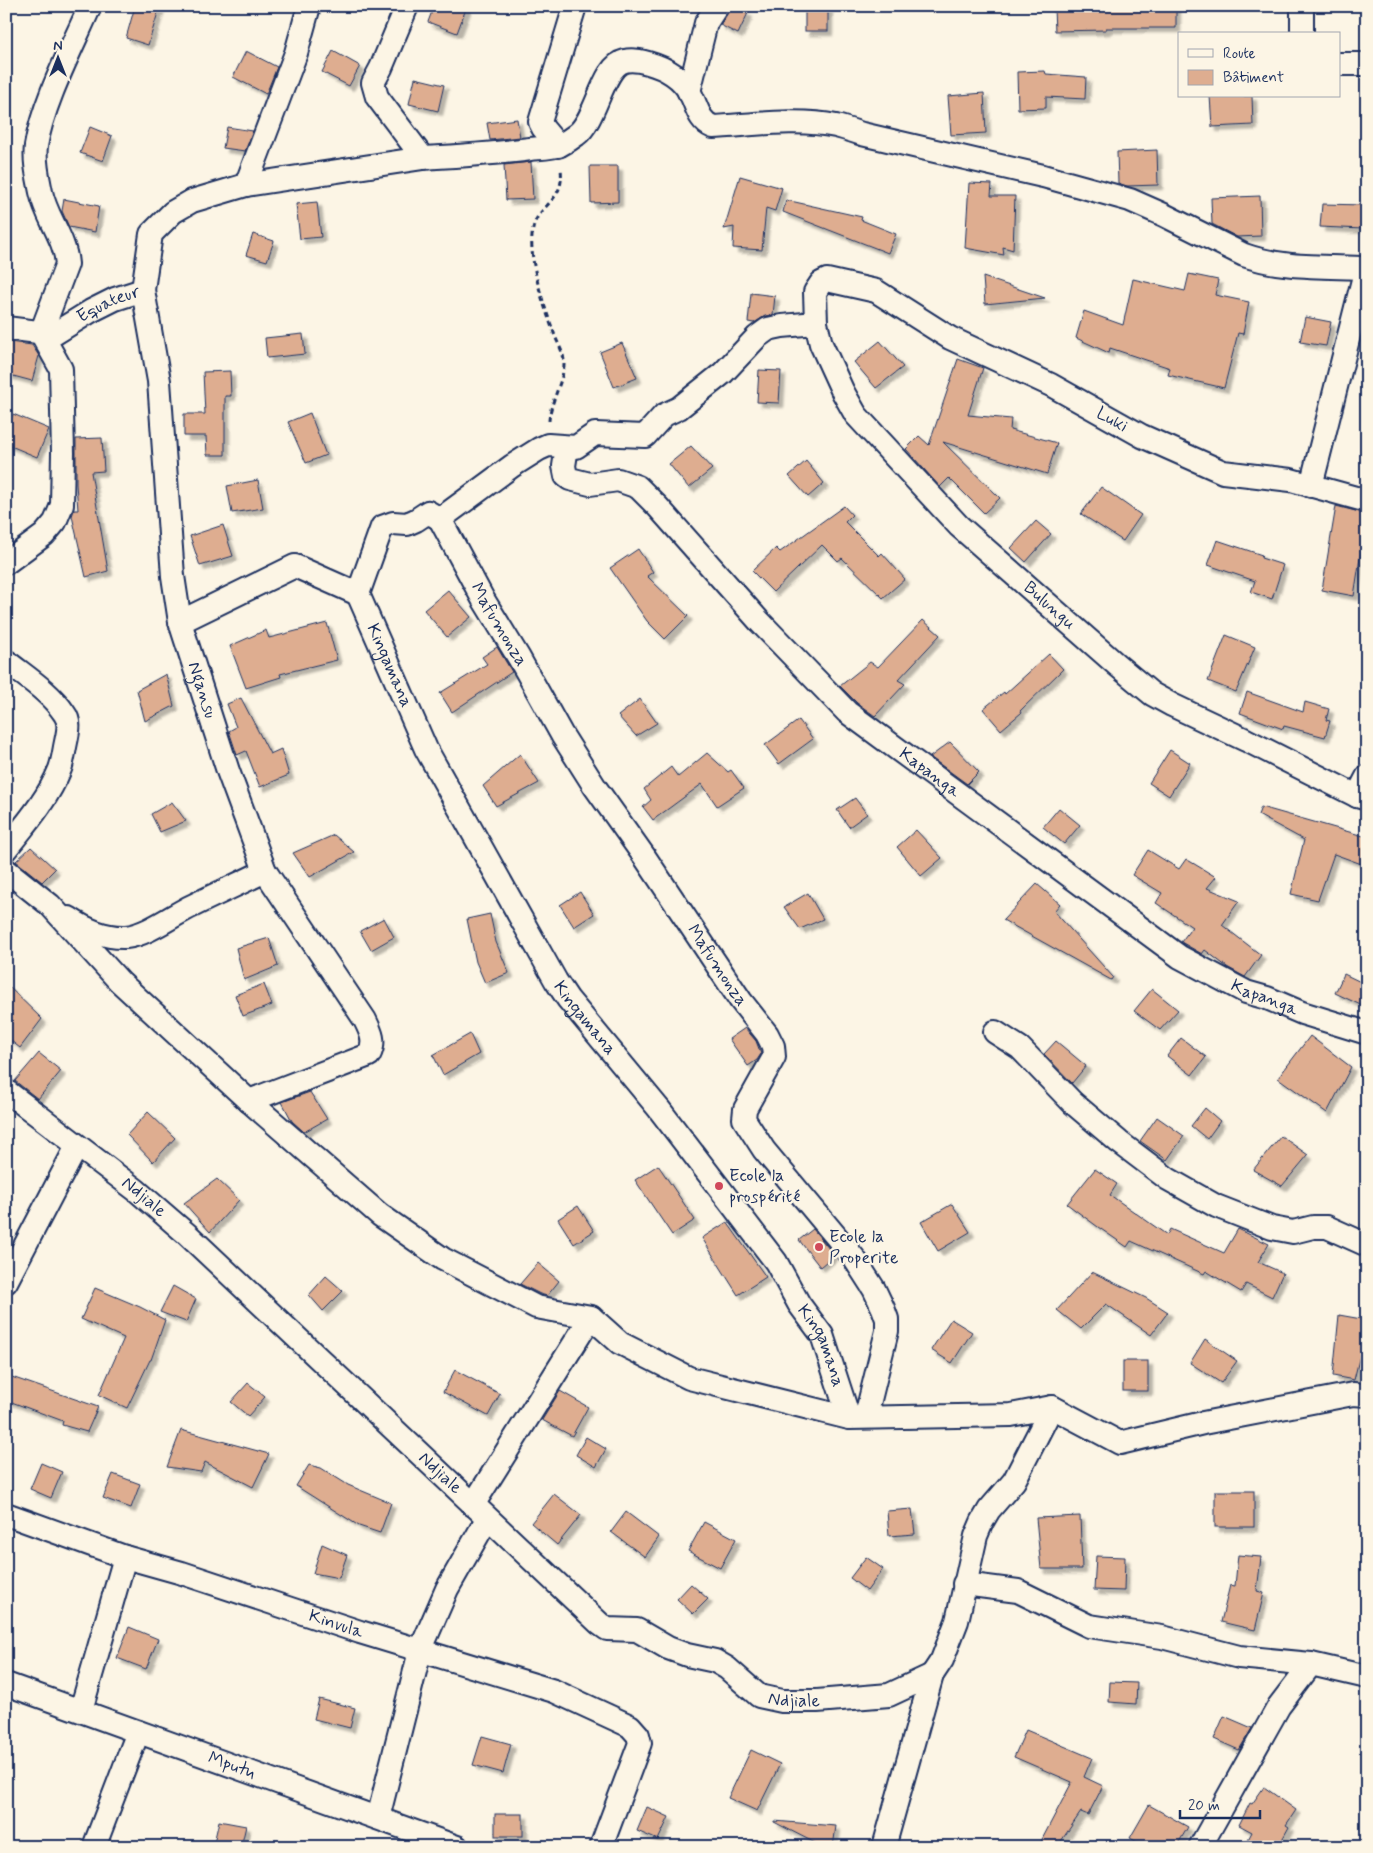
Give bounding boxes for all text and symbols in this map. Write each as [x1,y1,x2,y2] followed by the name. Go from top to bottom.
[32,32,82,82] north arrow
[1178,32,1340,98] legend
[53,37,63,55] text: N
[1223,44,1256,64] text: Route
[1223,68,1284,88] text: Bâtiment
[72,280,144,329] street label: Equateur
[1092,402,1132,438] street label: Luki
[1018,576,1081,635] street label: Bulungu
[464,579,533,671] street label: Mafumonza
[360,620,418,711] street label: Kingamana
[182,659,222,721] street label: Ngansu
[894,742,965,803] street label: Kapanga
[681,920,753,1011] street label: Mafumonza
[1226,974,1302,1022] street label: Kapanga
[547,976,622,1060] street label: Kingamana
[729,1164,800,1209] place label: Ecole la prospérité
[116,1171,172,1223] street label: Ndjiale
[713,1180,725,1192] marker: Ecole la prospérité
[829,1225,899,1270] place label: Ecole la Properite
[813,1241,825,1253] marker: Ecole la Properite
[791,1300,850,1390] street label: Kingamana
[413,1447,467,1500] street label: Ndjiale
[306,1604,367,1644] street label: Kinvula
[766,1686,820,1713] street label: Ndjiale
[205,1746,259,1785] street label: Mputu
[1180,1788,1260,1820] scale bar
[1188,1796,1220,1816] text: 20 m

